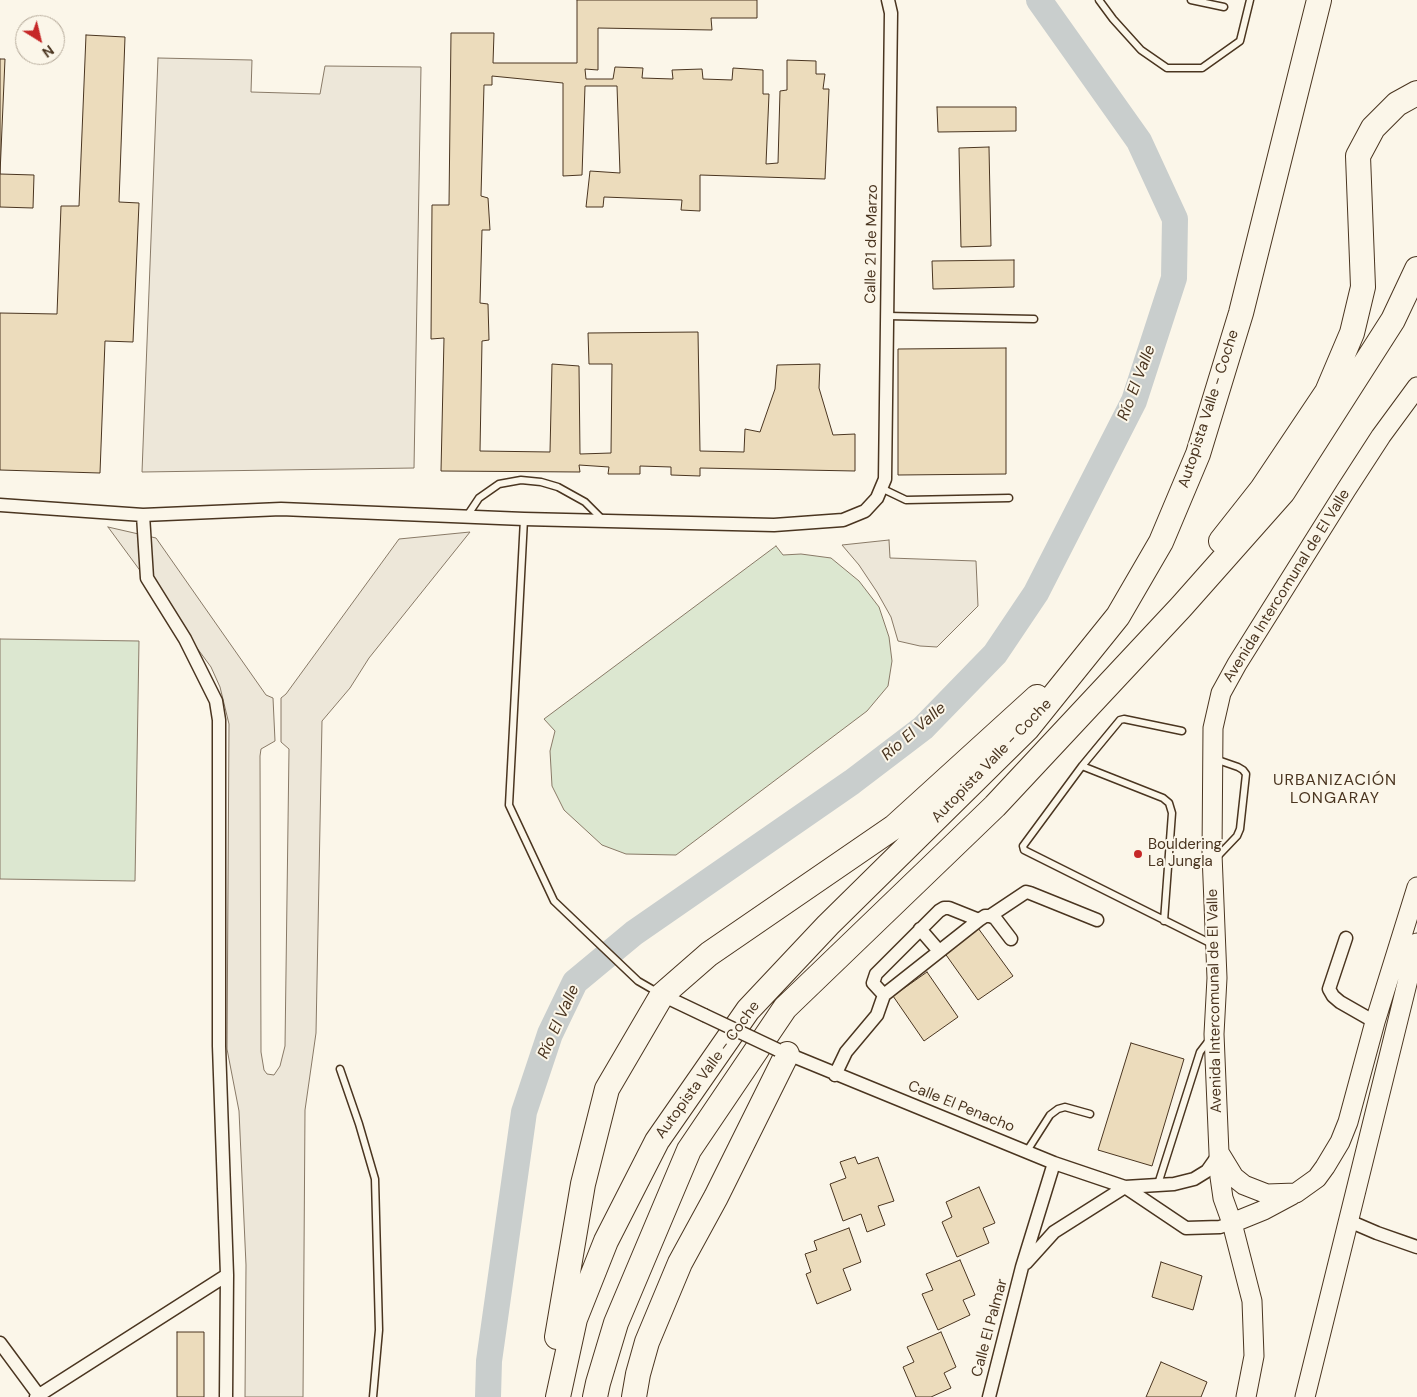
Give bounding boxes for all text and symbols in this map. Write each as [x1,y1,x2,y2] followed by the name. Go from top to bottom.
[15,15,65,65] north arrow
[39,41,58,62] text: N
[862,184,882,304] street label: Calle 21 de Marzo
[1175,328,1243,490] street label: Autopista Valle - Coche
[1114,343,1160,423] water label: Río El Valle
[1220,486,1354,686] street label: Avenida Intercomunal de El Valle
[928,695,1056,827] street label: Autopista Valle - Coche
[878,699,950,765] water label: Río El Valle
[1271,771,1399,809] district label: URBANIZACIÓN LONGARAY
[1148,836,1222,871] place label: Bouldering La Jungla
[1132,848,1144,860] marker: Bouldering La Jungla
[1204,889,1226,1113] street label: Avenida Intercomunal de El Valle
[534,982,584,1062] water label: Río El Valle
[652,998,764,1142] street label: Autopista Valle - Coche
[905,1077,1017,1137] street label: Calle El Penacho
[968,1277,1012,1379] street label: Calle El Palmar

